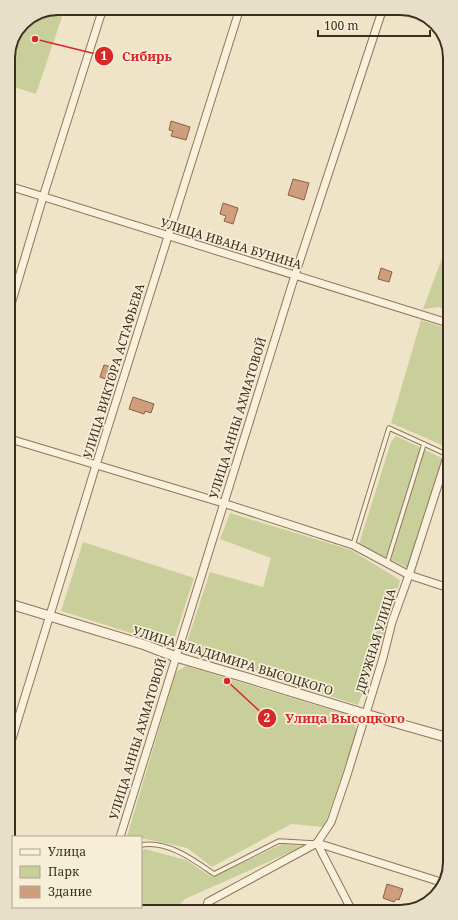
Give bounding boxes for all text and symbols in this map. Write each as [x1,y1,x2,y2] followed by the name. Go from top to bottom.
[318,12,430,38] scale bar
[324,17,359,34] text: 100 m
[94,44,180,69] callout: Сибирь
[101,47,108,64] text: 1
[122,47,173,65] text: Сибирь
[158,214,304,273] street label: УЛИЦА ИВАНА БУНИНА
[79,281,148,460] street label: УЛИЦА ВИКТОРА АСТАФЬЕВА
[205,335,270,501] street label: УЛИЦА АННЫ АХМАТОВОЙ
[351,586,400,695] street label: ДРУЖНАЯ УЛИЦА
[131,622,335,699] street label: УЛИЦА ВЛАДИМИРА ВЫСОЦКОГО
[105,656,170,822] street label: УЛИЦА АННЫ АХМАТОВОЙ
[257,706,413,731] callout: Улица Высоцкого
[264,709,271,726] text: 2
[285,709,405,727] text: Улица Высоцкого
[12,836,142,908] legend
[48,843,86,860] text: Улица
[48,863,80,880] text: Парк
[48,883,92,900] text: Здание

